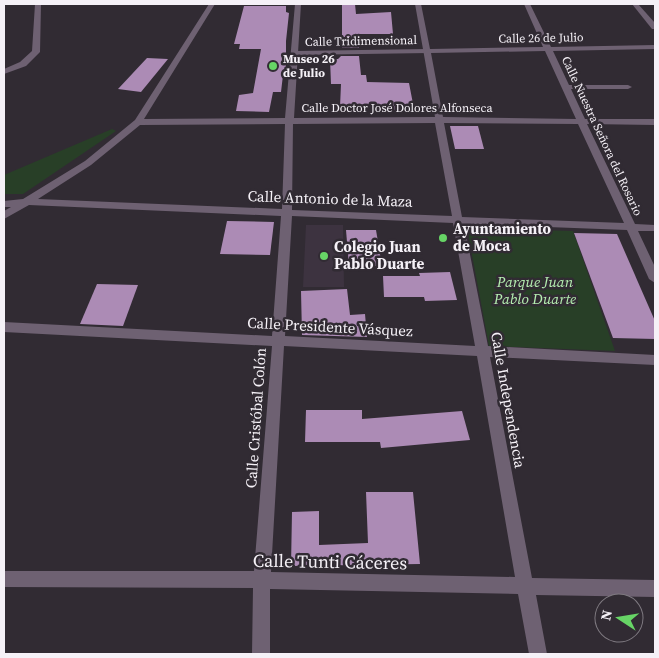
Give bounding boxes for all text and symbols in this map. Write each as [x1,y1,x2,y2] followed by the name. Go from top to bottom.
[498,29,584,47] street label: Calle 26 de Julio
[305,32,418,50] street label: Calle Tridimensional
[283,51,335,81] place label: Museo 26 de Julio
[558,54,646,219] street label: Calle Nuestra Señora del Rosario
[267,60,279,72] marker: Museo 26 de Julio
[301,100,493,116] street label: Calle Doctor José Dolores Alfonseca
[247,185,413,212] street label: Calle Antonio de la Maza
[453,218,552,256] place label: Ayuntamiento de Moca
[437,232,449,244] marker: Ayuntamiento de Moca
[334,236,425,274] place label: Colegio Juan Pablo Duarte
[318,250,330,262] marker: Colegio Juan Pablo Duarte
[493,271,576,309] park label: Parque Juan Pablo Duarte
[247,312,414,341] street label: Calle Presidente Vásquez
[486,330,531,470] street label: Calle Independencia
[240,347,271,489] street label: Calle Cristóbal Colón
[253,548,408,575] street label: Calle Tunti Cáceres
[594,593,644,643] north arrow
[595,608,617,622] text: N

